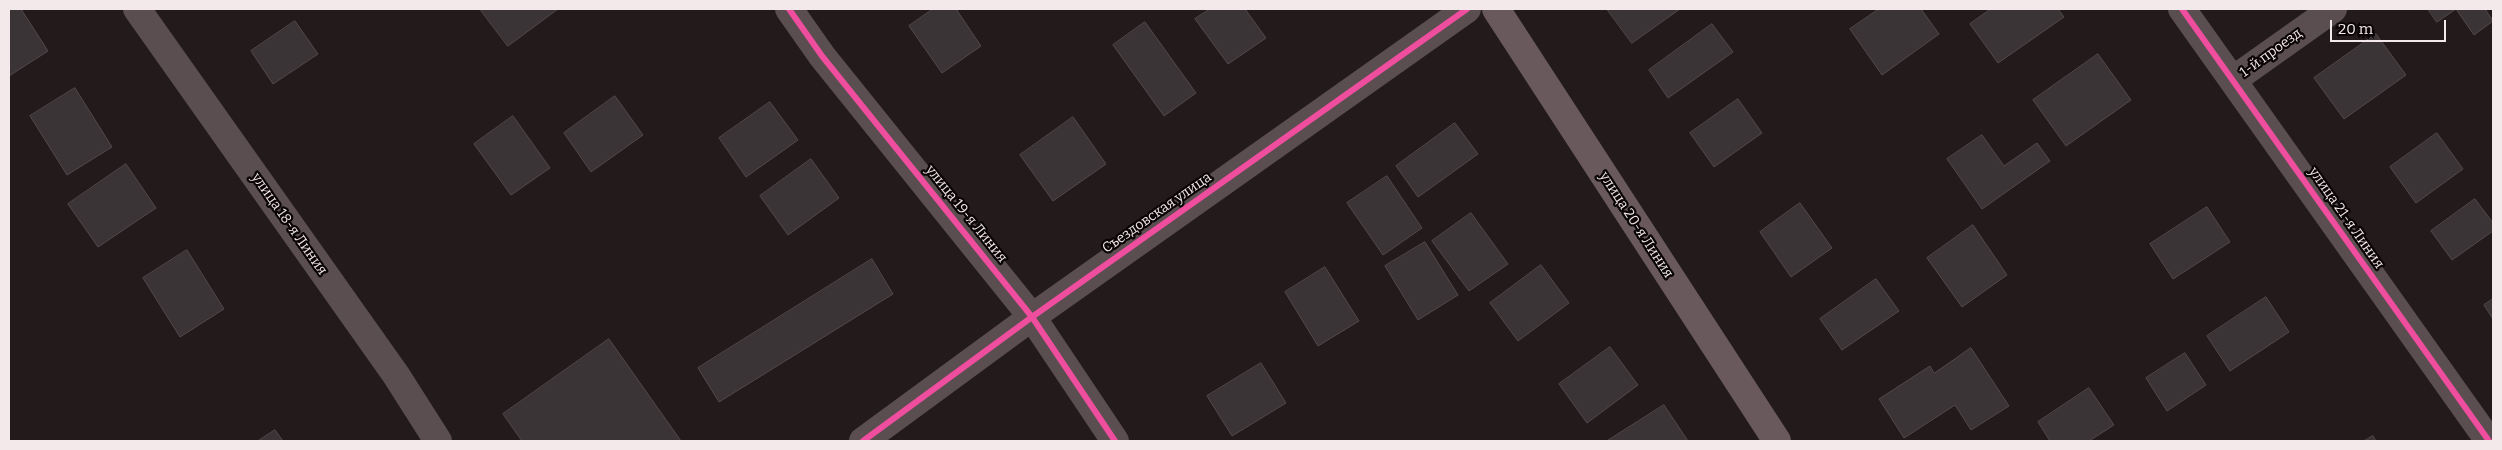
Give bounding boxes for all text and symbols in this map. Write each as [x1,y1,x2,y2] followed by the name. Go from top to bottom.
[2332,10,2448,42] scale bar
[2338,20,2373,38] text: 20 m
[2237,25,2305,81] street label: 1-й проезд
[922,162,1010,266] street label: улица 19-я Линия
[2305,164,2387,272] street label: улица 21-я Линия
[1099,169,1215,257] street label: Съездовская улица
[1595,169,1677,281] street label: улица 20-я Линия
[248,170,330,278] street label: улица 18-я Линия

